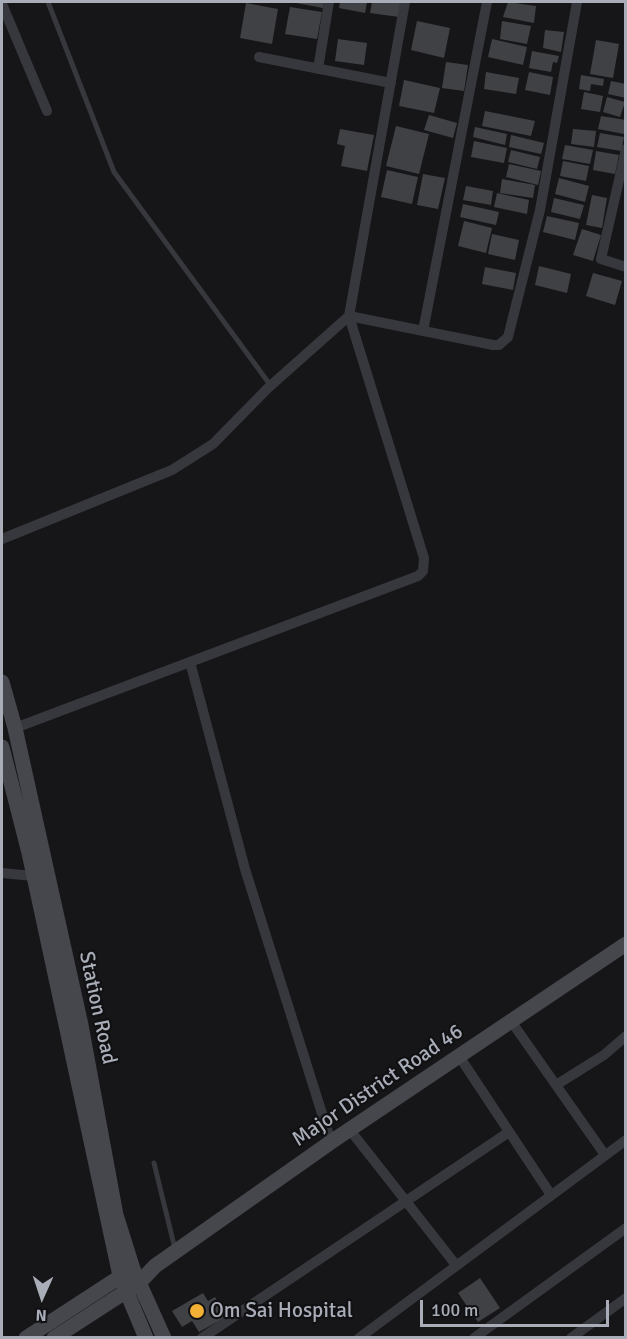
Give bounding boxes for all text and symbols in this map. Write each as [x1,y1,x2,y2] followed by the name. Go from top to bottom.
[73,949,121,1067] street label: Station Road
[288,1019,468,1153] street label: Major District Road 46
[12,1267,72,1327] north arrow
[423,1288,612,1326] scale bar
[210,1298,353,1324] place label: Om Sai Hospital
[431,1299,478,1321] text: 100 m
[188,1302,206,1320] marker: Om Sai Hospital
[35,1305,47,1325] text: N

